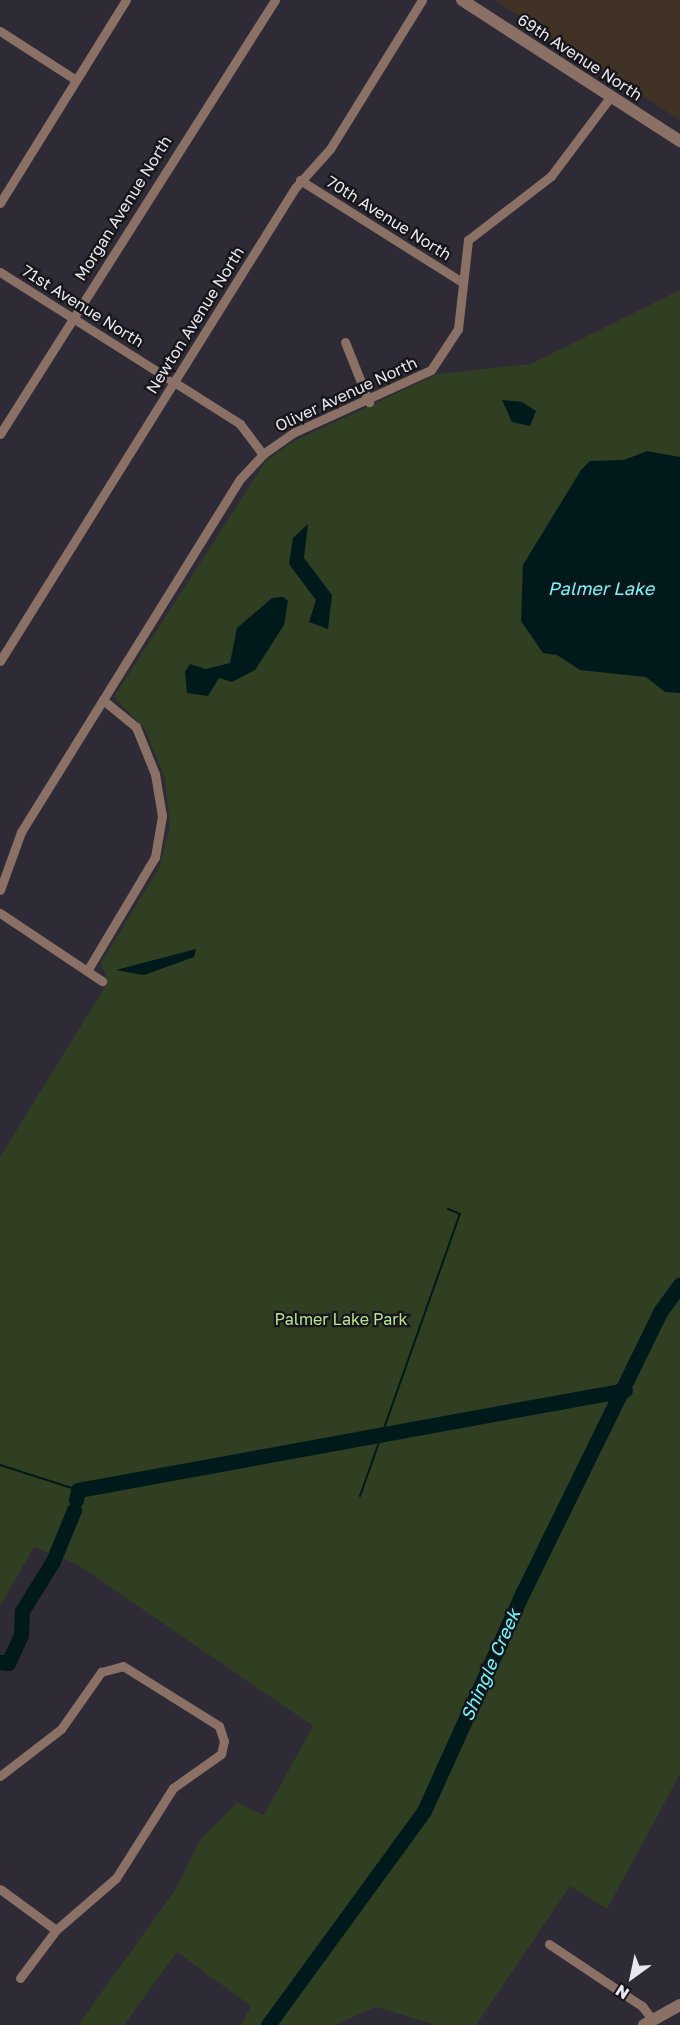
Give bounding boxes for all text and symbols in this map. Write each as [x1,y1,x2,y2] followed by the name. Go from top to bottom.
[514,10,646,104] street label: 69th Avenue North
[71,132,175,284] street label: Morgan Avenue North
[323,172,455,264] street label: 70th Avenue North
[142,243,248,397] street label: Newton Avenue North
[18,261,148,351] street label: 71st Avenue North
[272,353,420,435] street label: Oliver Avenue North
[548,577,654,599] water label: Palmer Lake
[274,1309,408,1329] park label: Palmer Lake Park
[456,1606,524,1724] water label: Shingle Creek
[602,1947,662,2007] north arrow
[612,1980,633,2004] text: N

